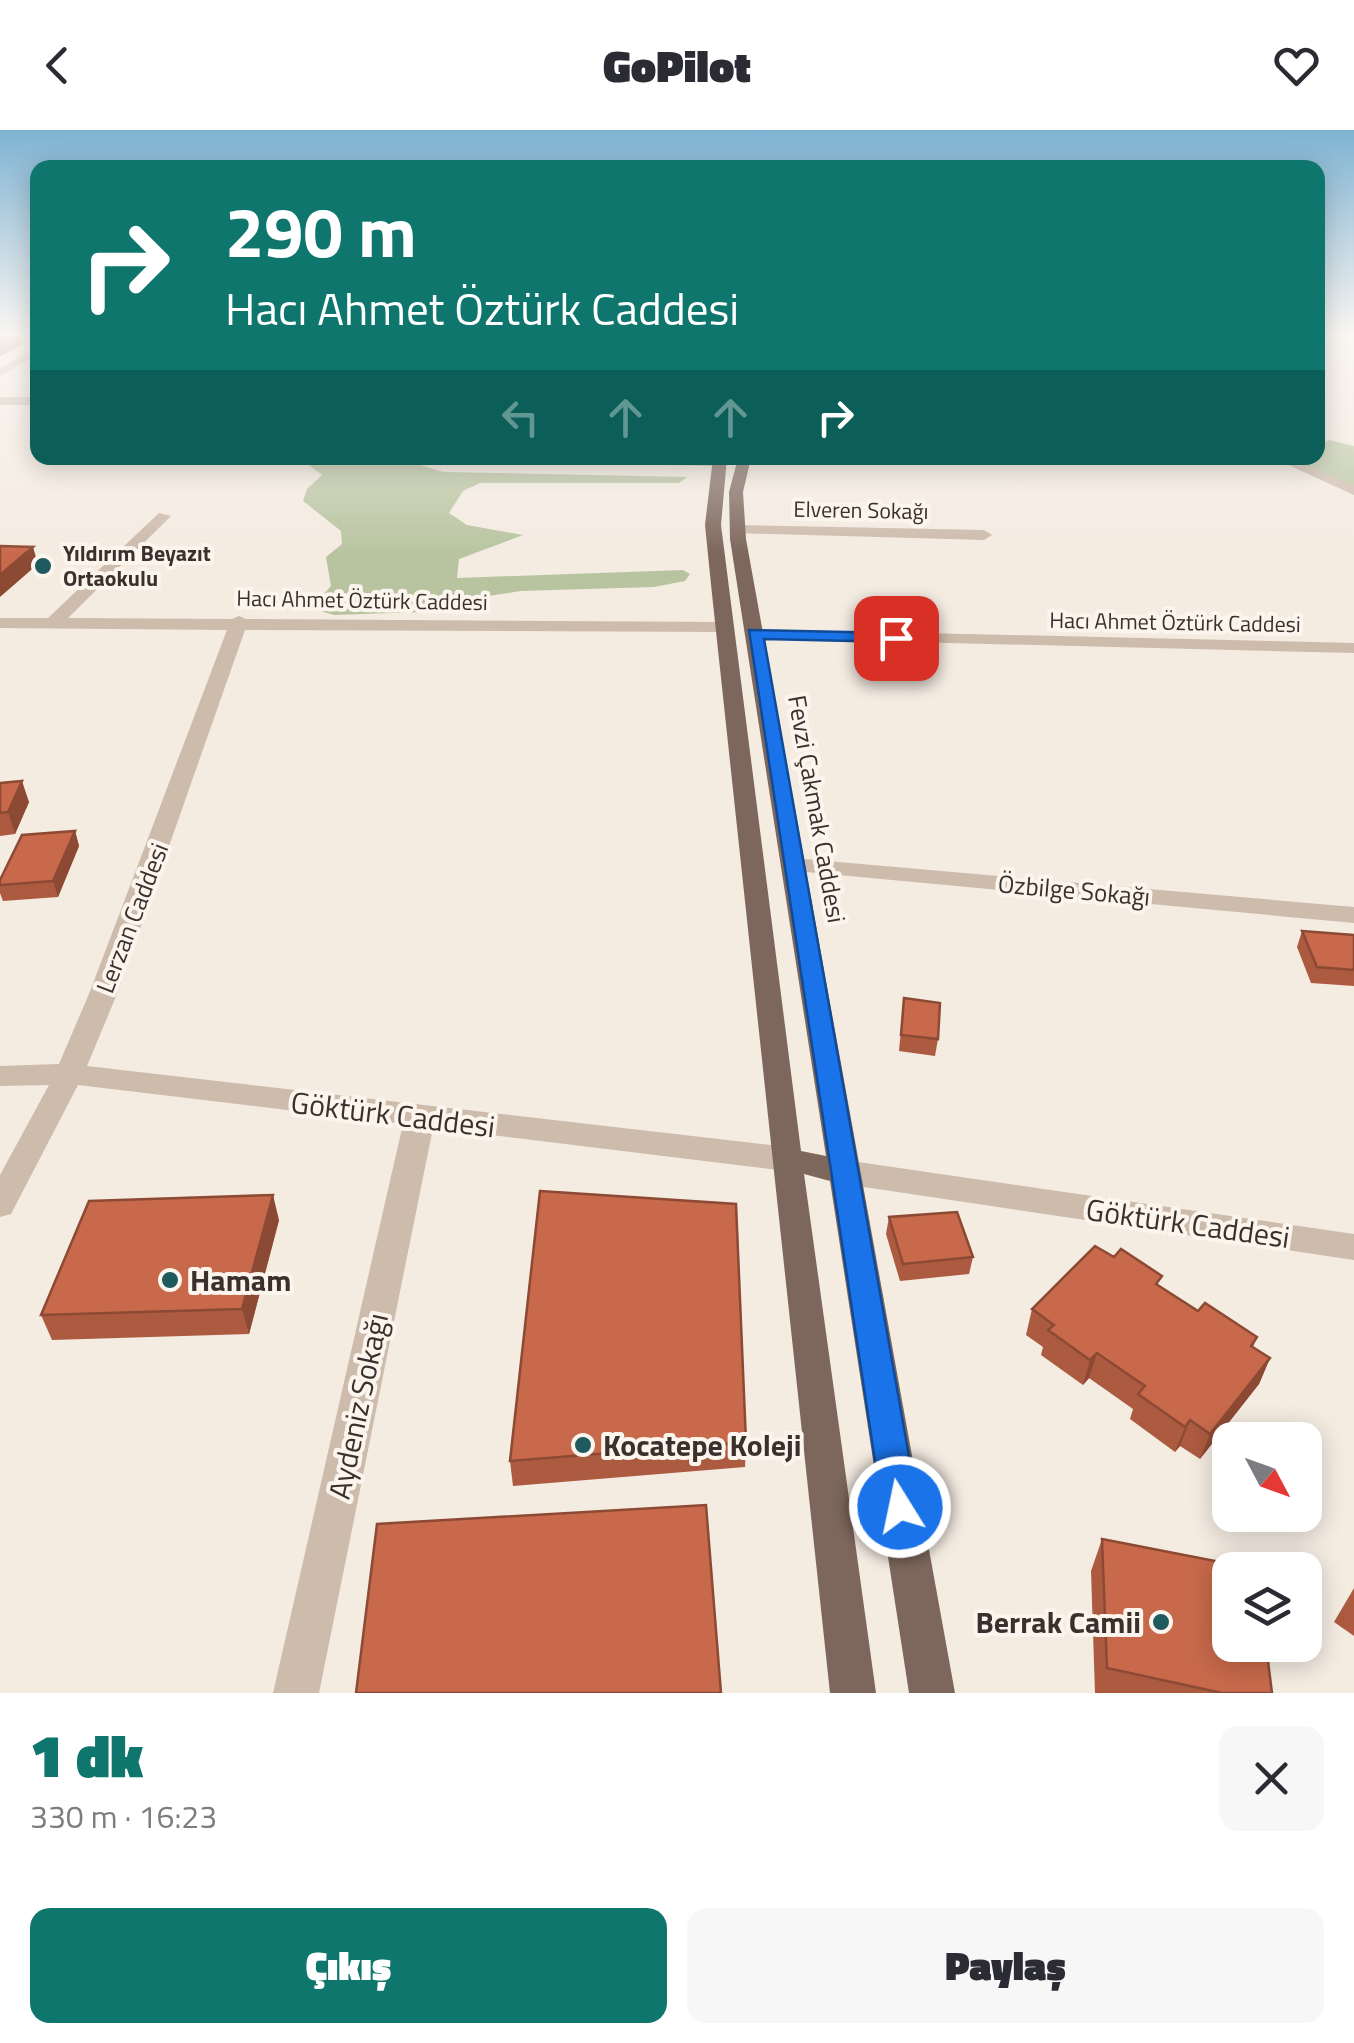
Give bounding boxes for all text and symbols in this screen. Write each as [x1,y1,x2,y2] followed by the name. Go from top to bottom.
[603,31,751,99] text: GoPilot
[30,38,85,93] icon: back
[1269,38,1324,93] icon: heart
[225,178,417,284] text: 290 m
[60,200,190,330] icon: right
[225,274,739,342] text: Hacı Ahmet Öztürk Caddesi
[493,390,548,445] icon: left
[598,390,653,445] icon: ahead
[703,390,758,445] icon: ahead
[808,390,863,445] icon: right
[793,492,929,528] street label: Elveren Sokağı
[63,536,211,595] place label: Yıldırım Beyazıt Ortaokulu
[32,555,54,577] marker: Yıldırım Beyazıt Ortaokulu
[236,581,488,619] street label: Hacı Ahmet Öztürk Caddesi
[854,596,939,681] pin
[1049,603,1301,641] street label: Hacı Ahmet Öztürk Caddesi
[869,611,924,666] icon: arrive
[778,692,856,926] street label: Fevzi Çakmak Caddesi
[86,837,178,999] street label: Lerzan Caddesi
[996,864,1152,916] street label: Özbilge Sokağı
[288,1079,498,1149] street label: Göktürk Caddesi
[1083,1186,1293,1260] street label: Göktürk Caddesi
[190,1257,291,1303] place label: Hamam
[159,1269,181,1291] marker: Hamam
[316,1309,400,1503] street label: Aydeniz Sokağı
[603,1422,802,1468] place label: Kocatepe Koleji
[1212,1422,1322,1532] north arrow
[1212,1422,1322,1662] map controls
[572,1434,594,1456] marker: Kocatepe Koleji
[848,1455,952,1559] position arrow
[1212,1552,1322,1662] button: layers
[975,1599,1141,1645] place label: Berrak Camii
[1150,1611,1172,1633] marker: Berrak Camii
[30,1709,143,1800] text: 1 dk
[1219,1726,1324,1831] button: close
[30,1792,217,1840] text: 330 m · 16:23
[30,1908,667,2023] button: Çıkış
[687,1908,1324,2023] button: Paylaş

